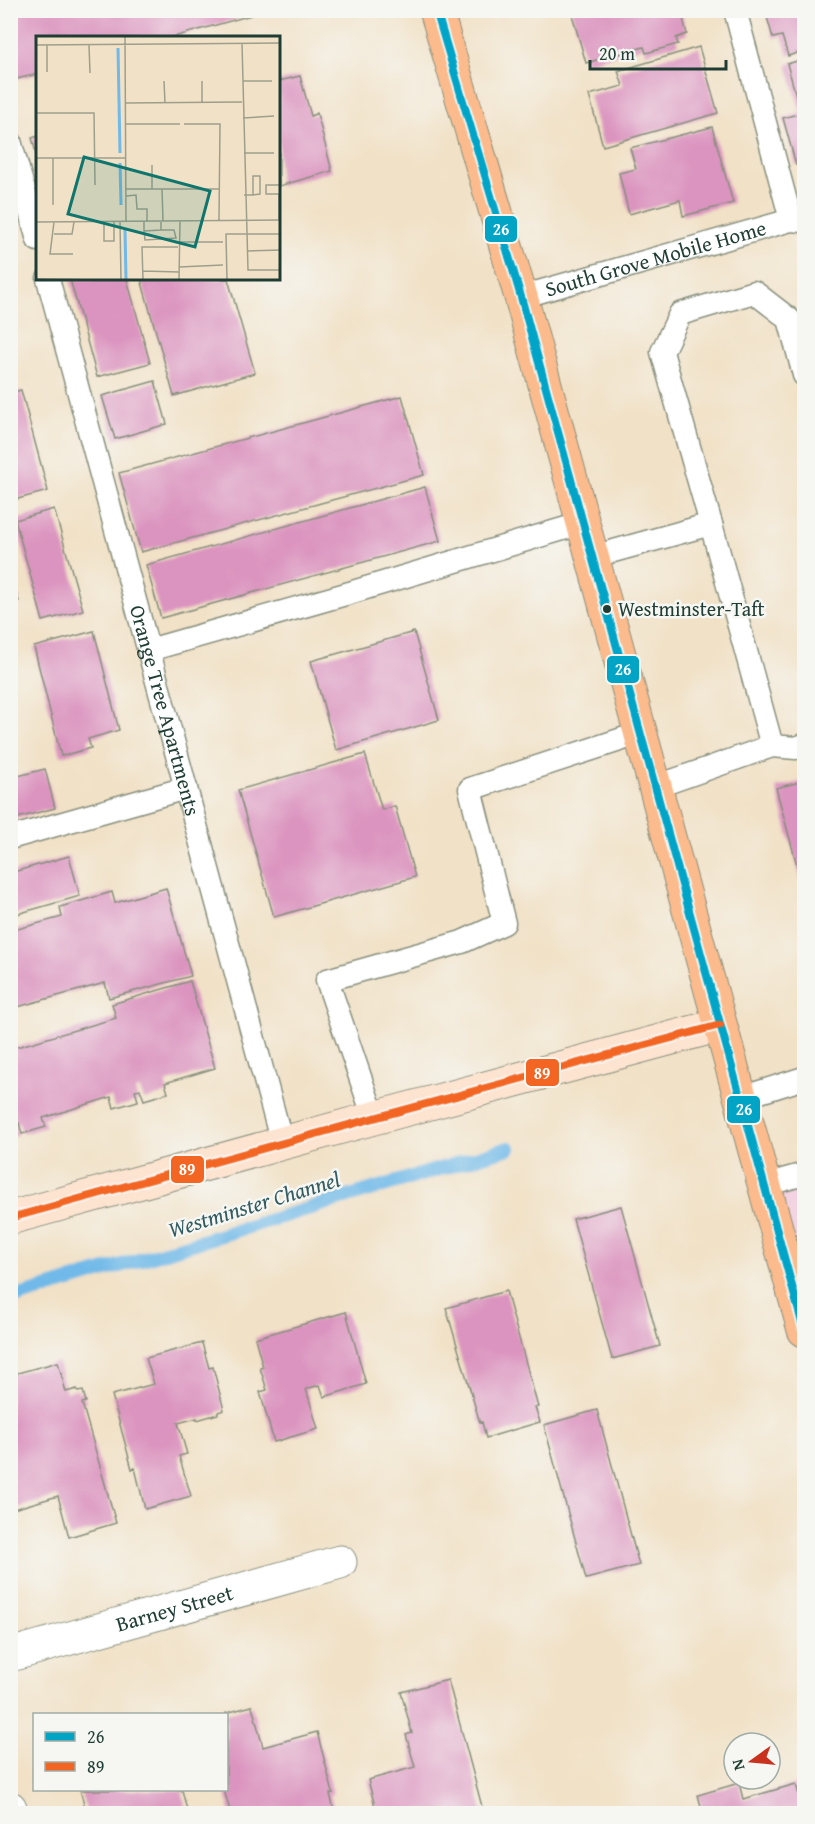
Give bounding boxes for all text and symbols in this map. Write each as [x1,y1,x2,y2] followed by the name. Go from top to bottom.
[590,33,726,71] scale bar
[36,36,280,280] inset map
[599,40,635,67] text: 20 m
[541,212,770,304] street label: South Grove Mobile Home
[484,215,518,243] line badge: 26
[493,217,509,241] text: 26
[618,594,765,623] place label: Westminster-Taft
[122,602,209,819] street label: Orange Tree Apartments
[601,603,613,615] marker: Westminster-Taft
[606,655,640,684] line badge: 26
[615,657,631,681] text: 26
[525,1058,560,1087] line badge: 89
[534,1061,550,1085] text: 89
[726,1095,761,1124] line badge: 26
[736,1097,752,1121] text: 26
[170,1155,205,1184] line badge: 89
[179,1157,195,1181] text: 89
[164,1163,344,1245] water label: Westminster Channel
[112,1577,237,1639] street label: Barney Street
[33,1713,228,1791] legend
[87,1723,104,1750] text: 26
[722,1731,782,1791] north arrow
[87,1753,104,1780] text: 89
[724,1756,750,1773] text: N

